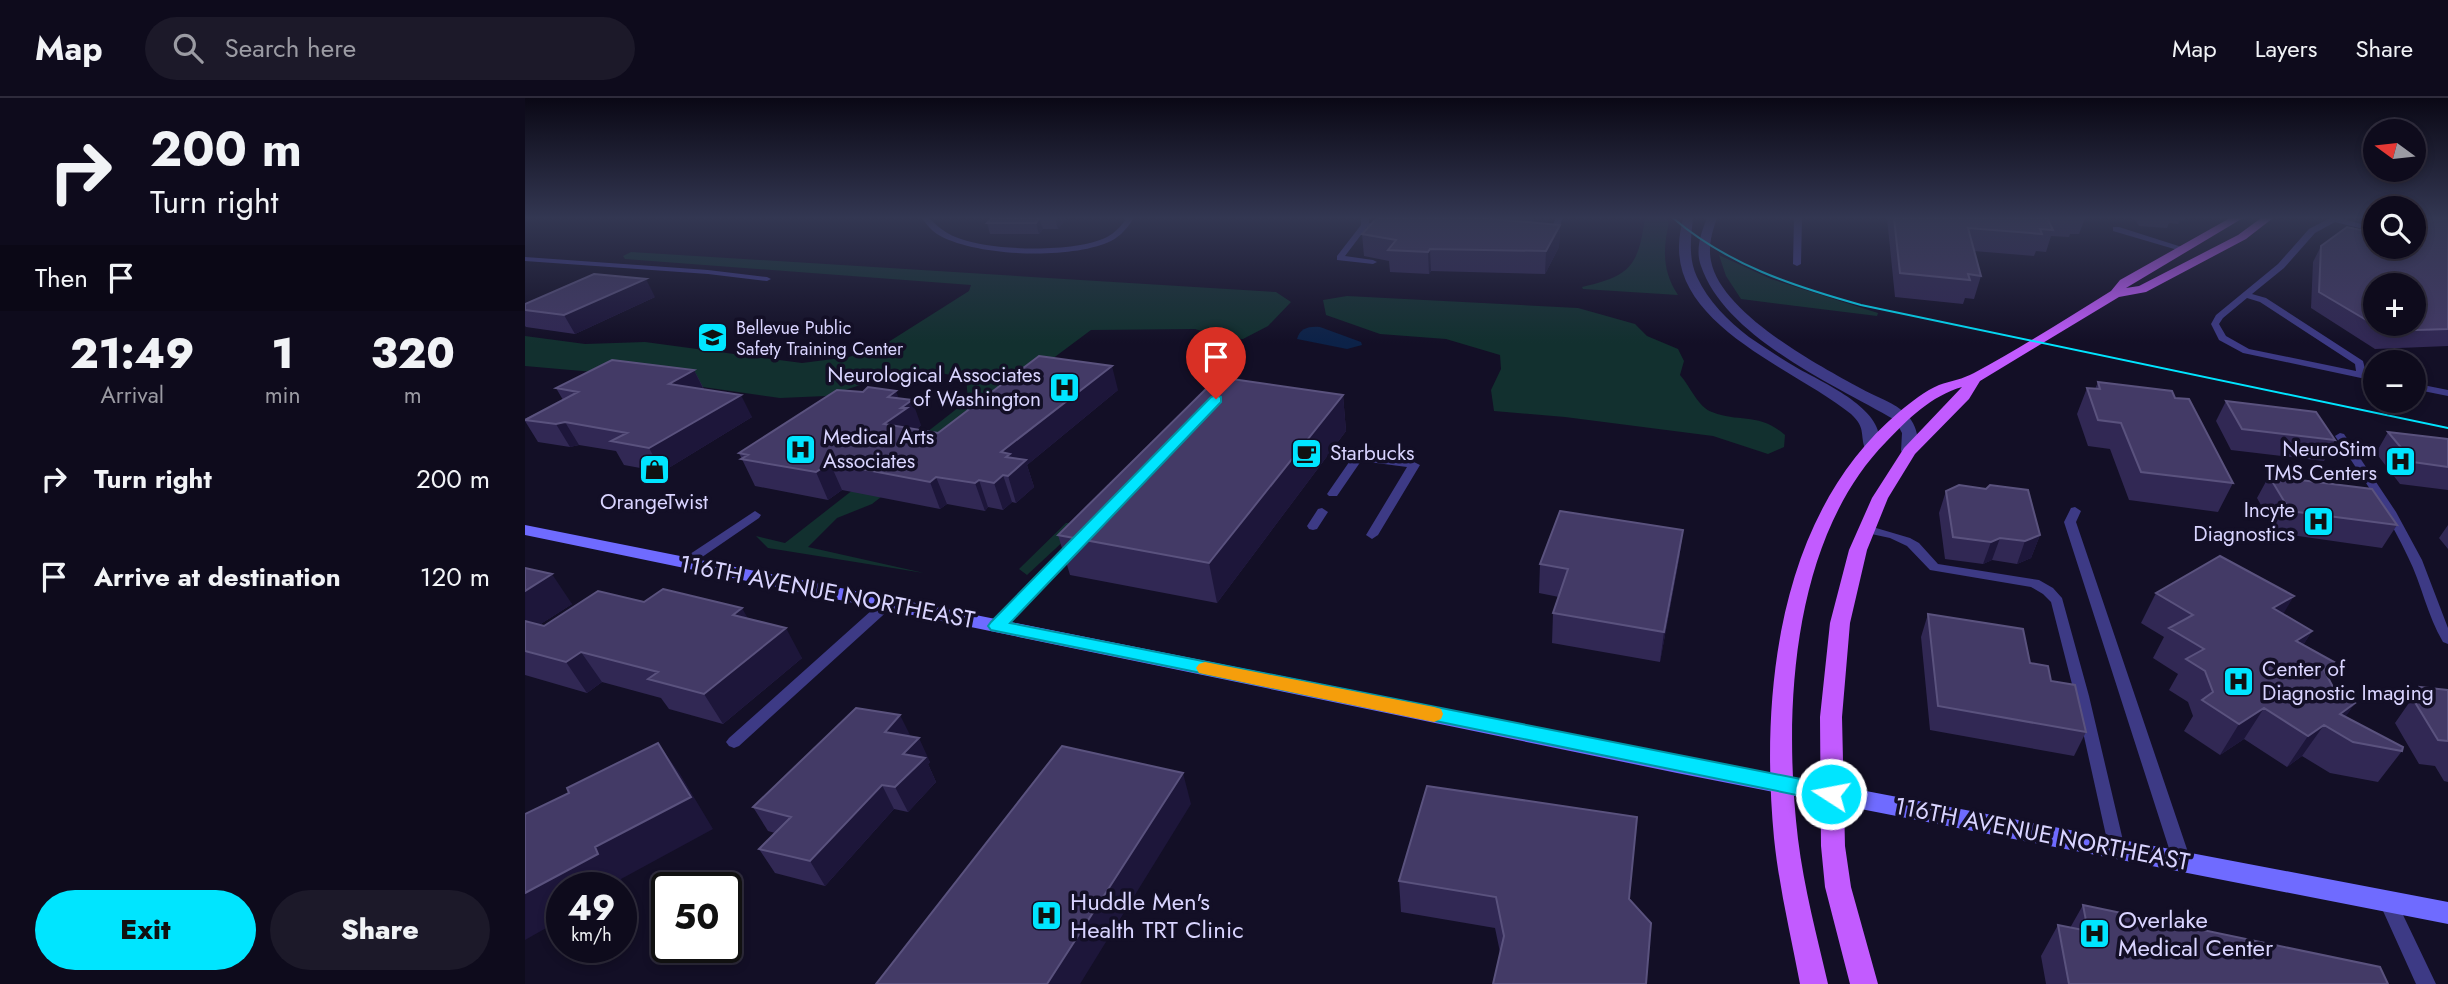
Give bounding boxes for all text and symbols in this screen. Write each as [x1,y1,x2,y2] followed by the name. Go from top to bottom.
[145,17,635,80] search box
[35,25,103,72] text: Map
[169,29,207,67] icon: search
[225,29,356,67] text: Search here
[2172,31,2217,66] text: Map
[2255,31,2317,66] text: Layers
[2355,31,2413,66] text: Share
[150,114,302,184] text: 200 m
[2363,119,2425,182] north arrow
[2363,119,2426,413] map controls
[35,126,126,217] icon: right
[150,179,279,225] text: Turn right
[2363,196,2426,259] button: search
[35,259,88,297] text: Then
[102,259,140,297] icon: arrive
[2363,273,2426,336] button: +
[736,315,904,362] place label: Bellevue Public Safety Training Center
[696,321,730,355] school or university icon: Bellevue Public Safety Training Center
[70,323,195,384] text: 21:49
[272,323,294,384] text: 1
[371,323,455,384] text: 320
[1186,327,1246,399] pin
[1197,338,1235,376] icon: arrive
[2363,350,2426,413] button: −
[827,360,1041,414] place label: Neurological Associates of Washington
[1047,370,1081,404] hospital icon: Neurological Associates of Washington
[101,378,164,412] text: Arrival
[265,378,301,412] text: min
[404,378,422,412] text: m
[823,422,934,476] place label: Medical Arts Associates
[783,432,817,466] hospital icon: Medical Arts Associates
[2265,434,2377,488] place label: NeuroStim TMS Centers
[1290,436,1324,470] cafe icon: Starbucks
[1330,438,1415,468] place label: Starbucks
[2383,444,2417,478] hospital icon: NeuroStim TMS Centers
[637,453,671,487] shop icon: OrangeTwist
[35,460,73,498] icon: right
[94,460,212,498] text: Turn right
[416,460,490,498] text: 200 m
[600,487,708,517] place label: OrangeTwist
[2193,495,2295,549] place label: Incyte Diagnostics
[2301,505,2335,539] hospital icon: Incyte Diagnostics
[676,546,978,637] street label: 116TH AVENUE NORTHEAST
[35,558,73,596] icon: arrive
[94,558,341,596] text: Arrive at destination
[420,558,490,596] text: 120 m
[2262,654,2434,708] place label: Center of Diagnostic Imaging
[2222,664,2256,698] hospital icon: Center of Diagnostic Imaging
[1794,757,1868,831] position arrow
[1891,788,2193,879] street label: 116TH AVENUE NORTHEAST
[651,872,742,963] speed limit sign: 50
[568,883,615,933] text: 49
[1070,884,1244,947] place label: Huddle Men's Health TRT Clinic
[35,890,256,970] button: Exit
[270,890,490,970] button: Share
[1030,899,1064,933] hospital icon: Huddle Men's Health TRT Clinic
[2118,902,2274,965] place label: Overlake Medical Center
[2078,917,2112,951] hospital icon: Overlake Medical Center
[571,922,612,948] text: km/h

